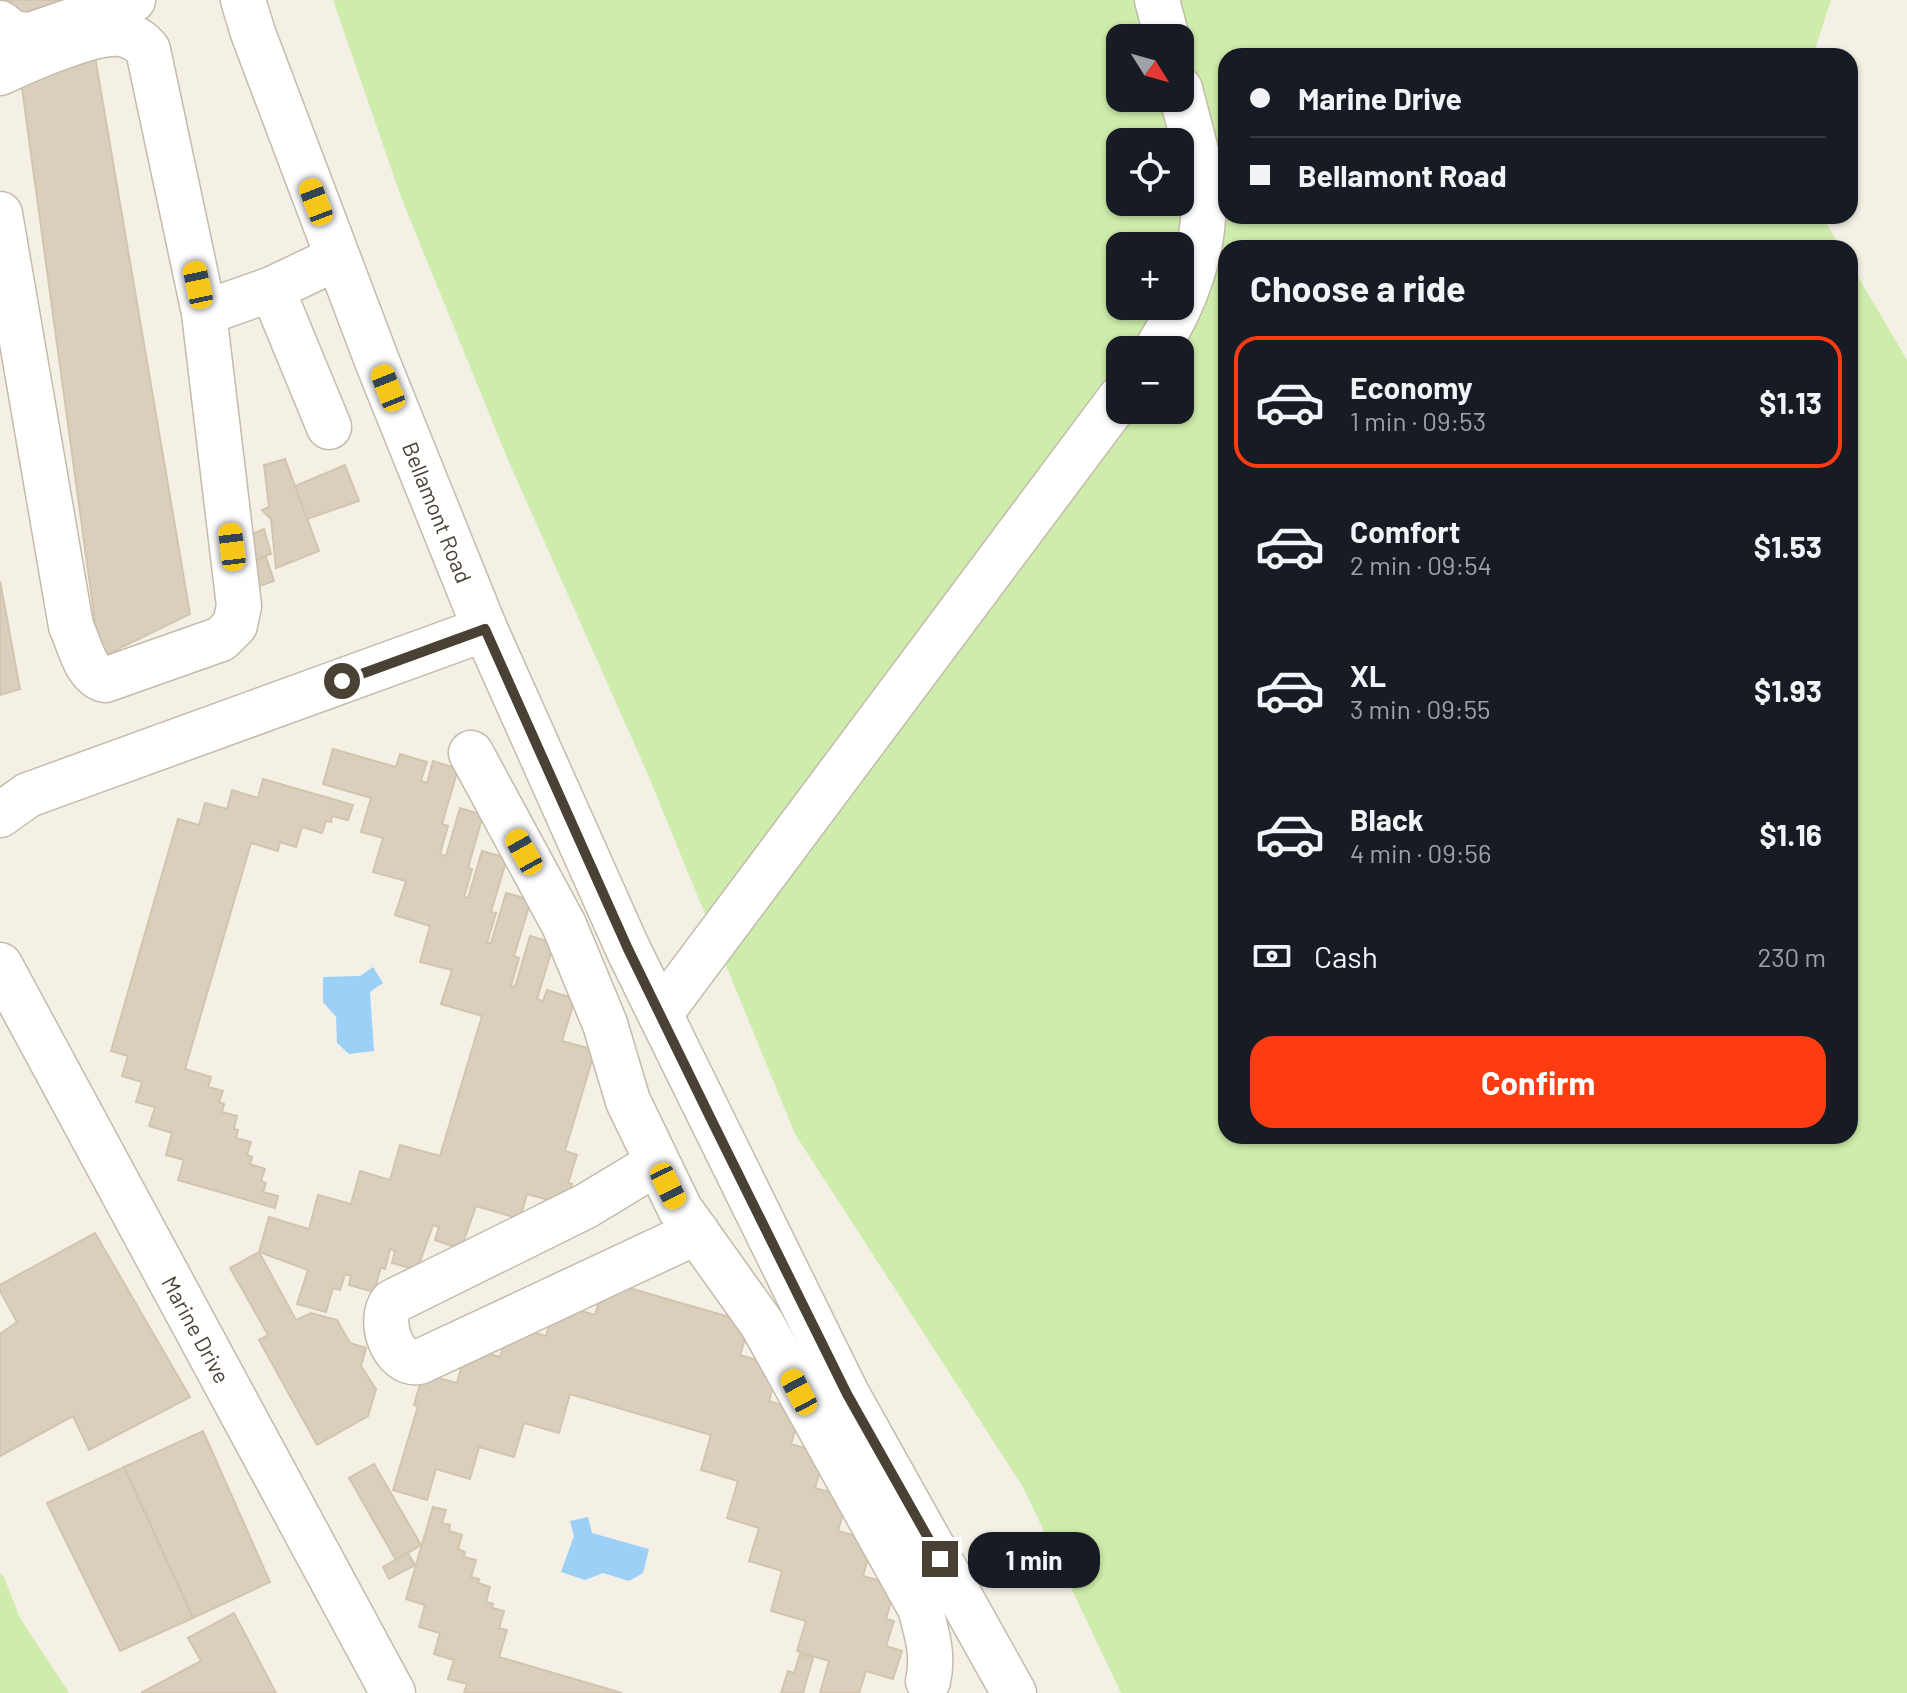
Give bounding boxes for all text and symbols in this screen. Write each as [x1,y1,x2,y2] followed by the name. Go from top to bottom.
[1106,24,1194,112] north arrow
[1106,24,1194,424] map controls
[1298,80,1462,116] text: Marine Drive
[1106,128,1194,216] button: locate
[1298,157,1507,193] text: Bellamont Road
[296,175,336,229] car
[1106,232,1194,320] button: +
[181,259,215,311] car
[1250,266,1466,309] text: Choose a ride
[1106,336,1194,424] button: −
[368,361,408,415] car
[1254,366,1326,438] icon: car
[1350,369,1473,405] text: Economy
[1759,384,1822,420] text: $1.13
[1350,405,1486,436] text: 1 min · 09:53
[398,438,478,586] street label: Bellamont Road
[1254,510,1326,582] icon: car
[1350,513,1460,549] text: Comfort
[217,522,247,572] car
[1754,528,1822,564] text: $1.53
[1350,549,1492,580] text: 2 min · 09:54
[1254,654,1326,726] icon: car
[1350,657,1386,693] text: XL
[324,663,360,699] route start
[1754,672,1822,708] text: $1.93
[1350,693,1490,724] text: 3 min · 09:55
[1254,798,1326,870] icon: car
[1350,801,1424,837] text: Black
[1759,816,1822,852] text: $1.16
[502,825,546,879] car
[1350,837,1491,868] text: 4 min · 09:56
[1250,934,1294,978] icon: cash
[1314,938,1378,974] text: Cash
[1757,941,1826,972] text: 230 m
[1250,1036,1826,1128] button: Confirm
[647,1159,689,1213] car
[157,1271,236,1387] street label: Marine Drive
[777,1365,821,1419] car
[968,1531,1100,1587] callout: 1 min
[922,1541,958,1577] route end
[1006,1544,1062,1575] text: 1 min

